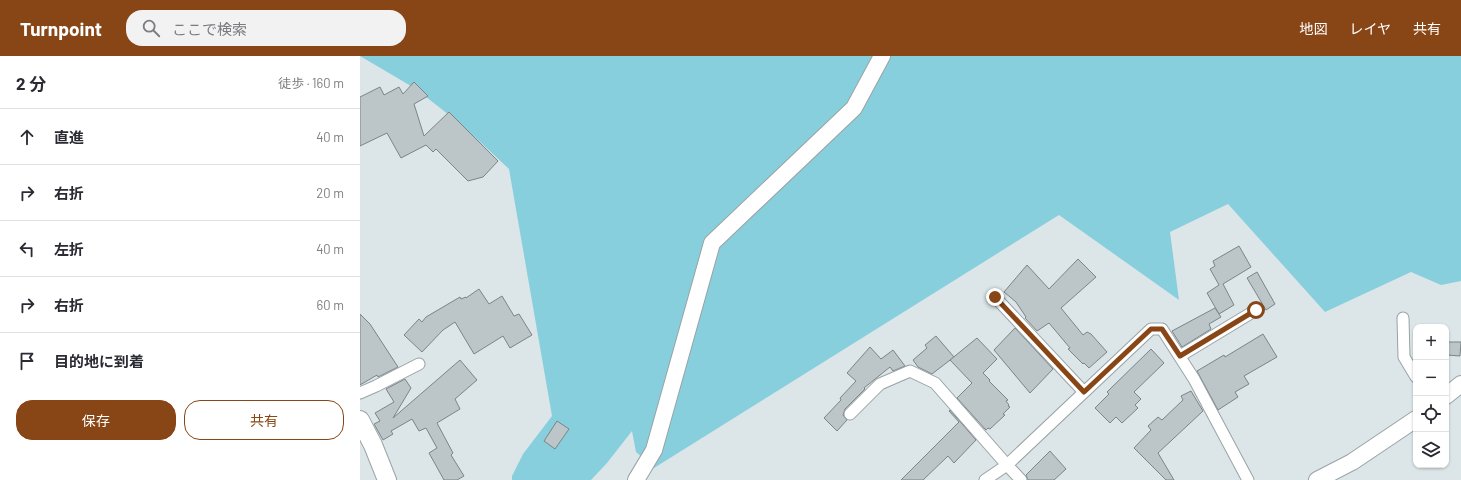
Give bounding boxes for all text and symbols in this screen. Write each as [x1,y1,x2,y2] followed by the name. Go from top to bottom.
[126,10,406,46] search box
[20,17,102,40] text: Turnpoint
[140,17,162,39] icon: search
[172,20,247,38] text: ここで検索
[1299,20,1327,37] text: 地図
[1349,20,1391,37] text: レイヤ
[1413,20,1441,37] text: 共有
[16,73,46,93] text: 2 分
[278,75,344,91] text: 徒歩 · 160 m
[16,126,38,148] icon: ahead
[54,128,84,146] text: 直進
[316,129,344,145] text: 40 m
[16,182,38,204] icon: right
[54,184,84,202] text: 右折
[316,185,344,201] text: 20 m
[16,238,38,260] icon: left
[54,240,84,258] text: 左折
[316,241,344,257] text: 40 m
[986,288,1004,306] route end
[16,294,38,316] icon: right
[54,296,84,314] text: 右折
[317,297,344,313] text: 60 m
[1247,301,1265,319] route start
[1413,324,1449,468] map controls
[1413,324,1449,360] button: +
[16,350,38,372] icon: arrive
[54,352,144,370] text: 目的地に到着
[1413,360,1449,396] button: −
[1413,396,1449,432] button: locate
[16,400,176,440] button: 保存
[184,400,344,440] button: 共有
[1413,432,1449,468] button: layers

